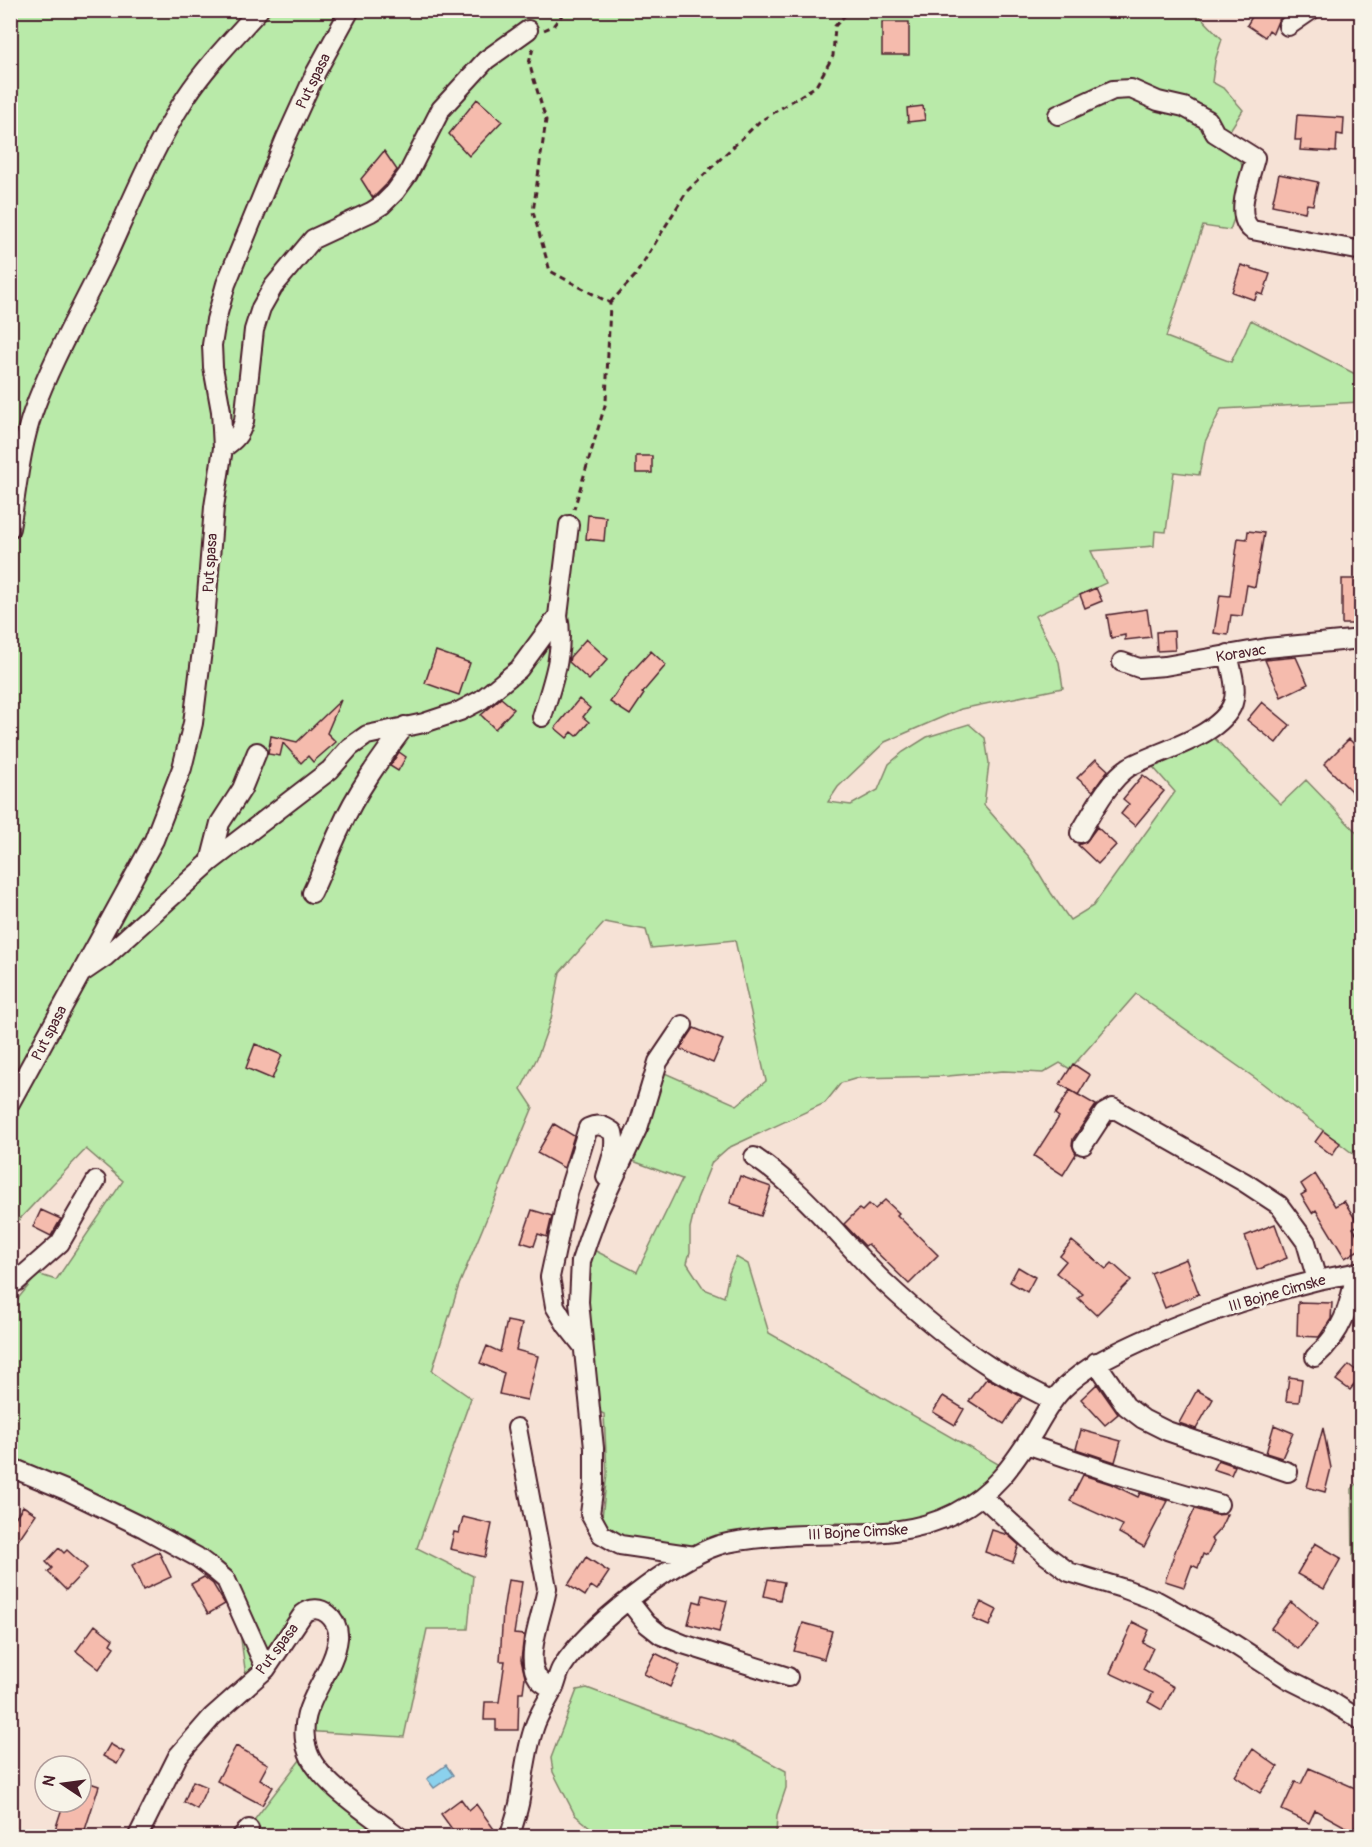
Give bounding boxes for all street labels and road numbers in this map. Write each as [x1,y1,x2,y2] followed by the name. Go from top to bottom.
[292,50,335,112] street label: Put spasa
[199,533,222,593] street label: Put spasa
[1215,640,1268,667] street label: Koravac
[27,1002,71,1064] street label: Put spasa
[1226,1270,1328,1316] street label: III Bojne Cimske
[808,1520,909,1545] street label: III Bojne Cimske
[252,1620,303,1679] street label: Put spasa

